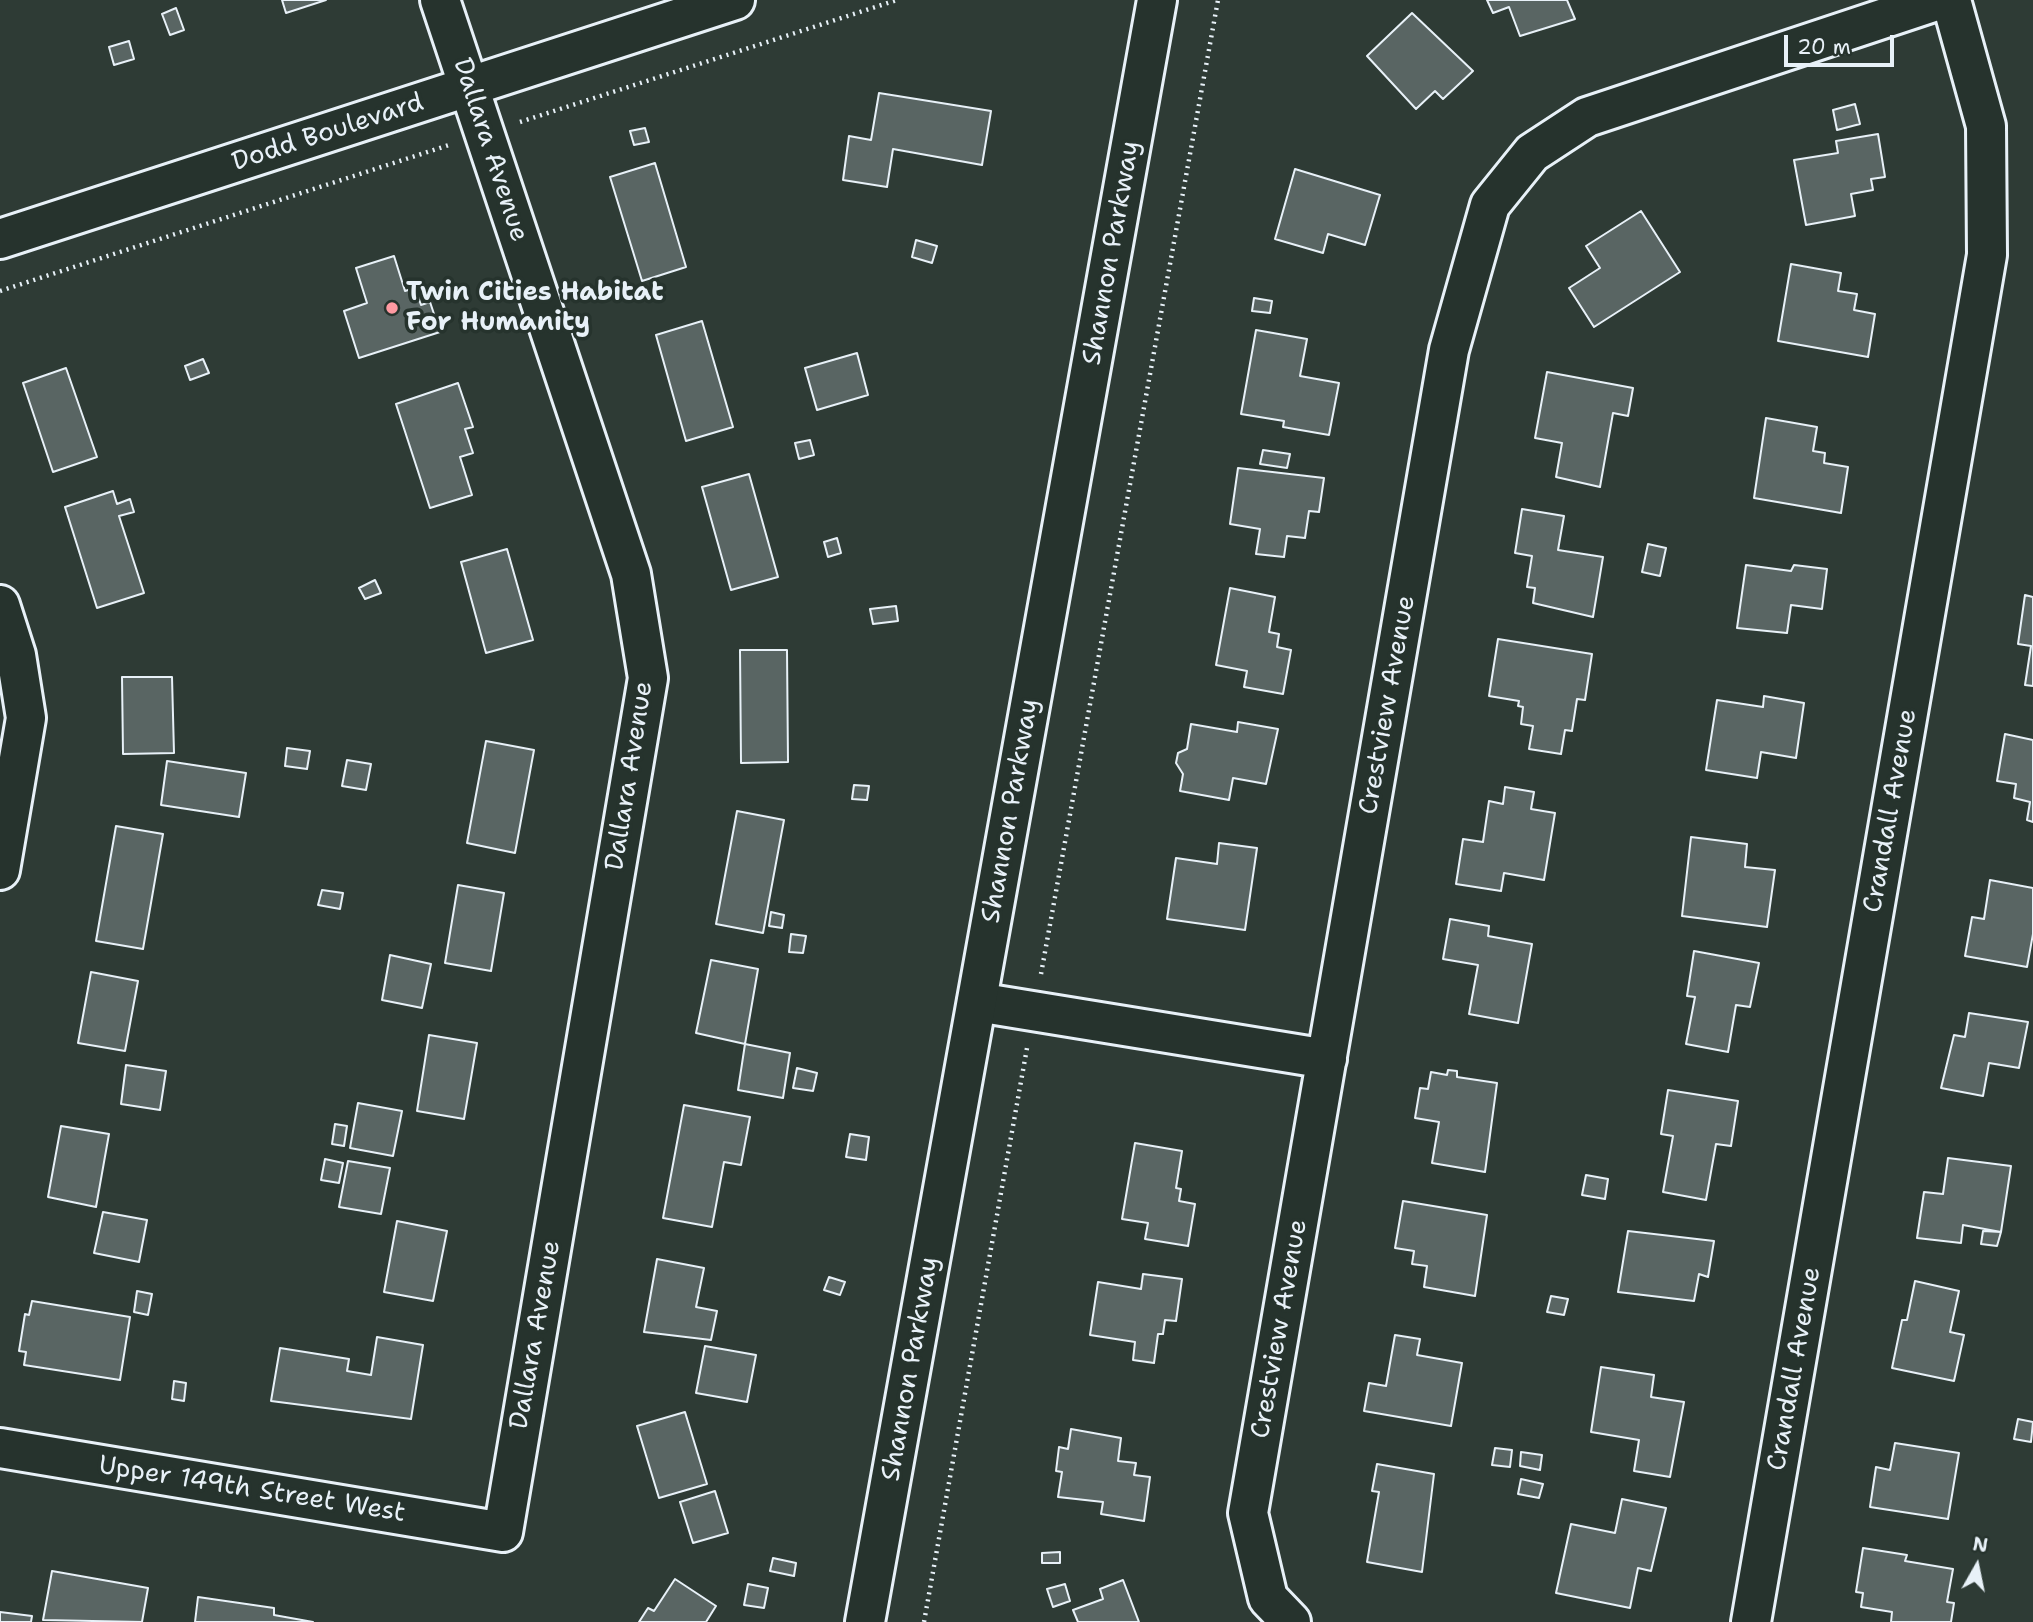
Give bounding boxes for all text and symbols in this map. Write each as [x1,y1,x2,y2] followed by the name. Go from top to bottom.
[1788,21,1898,65] scale bar
[1797,33,1851,61] text: 20 m
[446,54,534,246] street label: Dallara Avenue
[228,87,428,179] street label: Dodd Boulevard
[1077,138,1147,368] street label: Shannon Parkway
[406,277,664,338] place label: Twin Cities Habitat For Humanity
[384,300,400,316] marker: Twin Cities Habitat For Humanity
[1353,593,1423,817] street label: Crestview Avenue
[600,679,660,873] street label: Dallara Avenue
[976,696,1046,926] street label: Shannon Parkway
[1858,707,1924,915] street label: Crandall Avenue
[1245,1217,1315,1441] street label: Crestview Avenue
[504,1238,568,1432] street label: Dallara Avenue
[876,1254,946,1484] street label: Shannon Parkway
[1762,1265,1828,1473] street label: Crandall Avenue
[96,1450,408,1530] street label: Upper 149th Street West
[1942,1531,2012,1601] north arrow
[1971,1531,1990,1558] text: N

